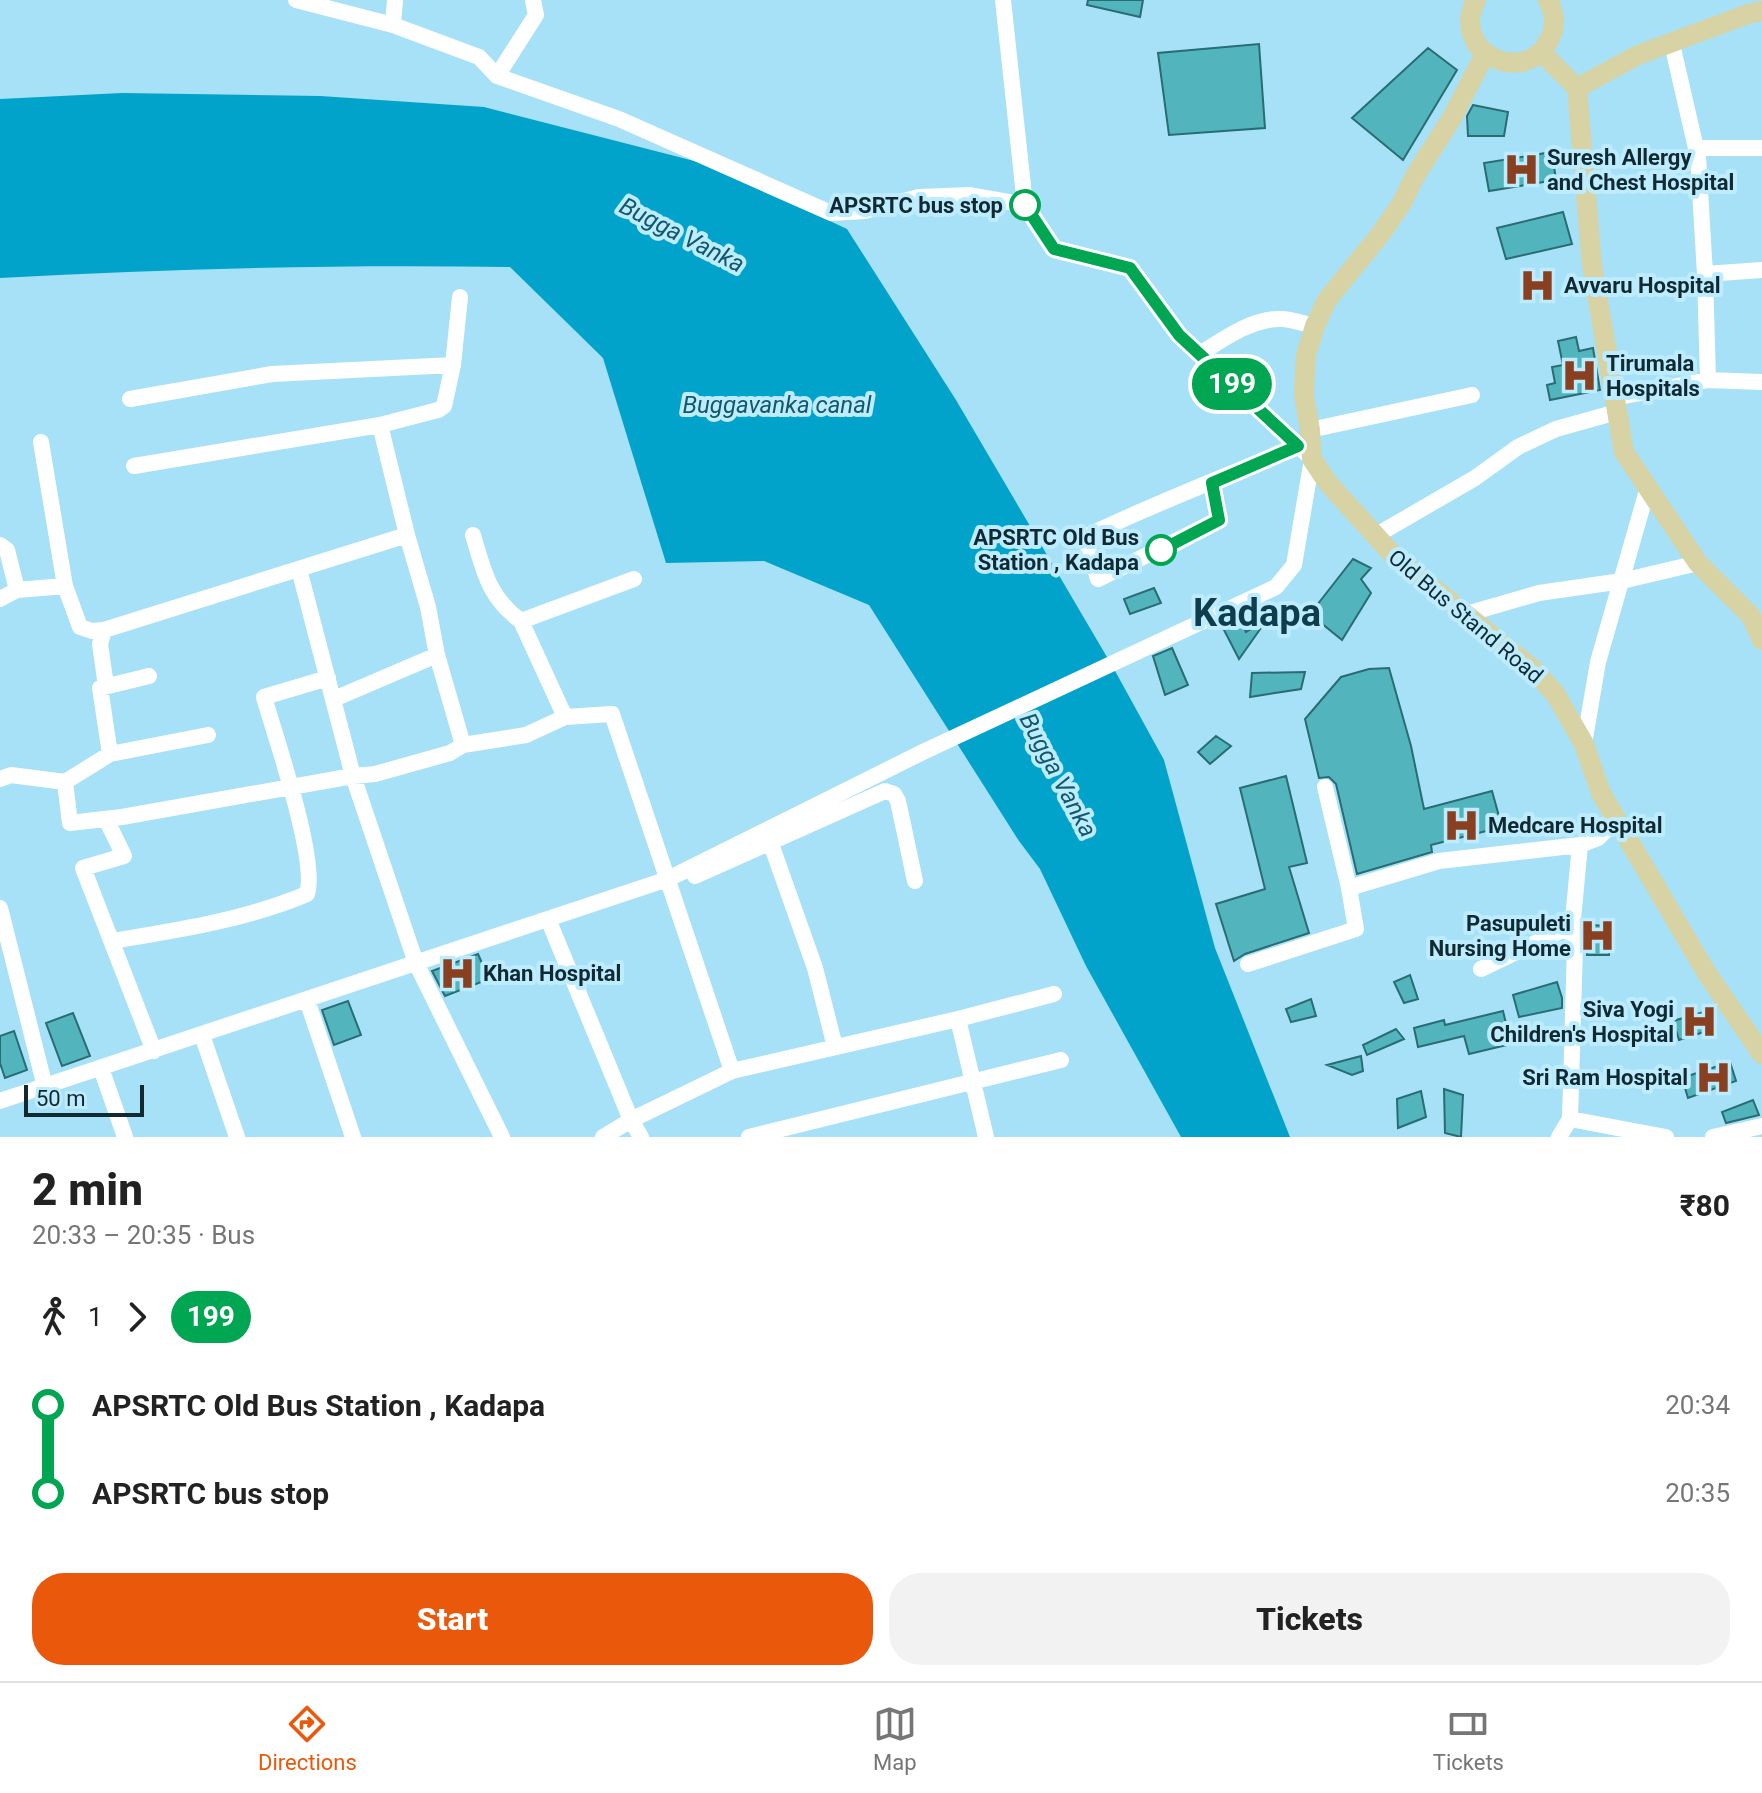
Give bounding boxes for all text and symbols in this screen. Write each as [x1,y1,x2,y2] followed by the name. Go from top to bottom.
[1547,145,1734,195] place label: Suresh Allergy and Chest Hospital
[1502,151,1540,189] hospital icon: Suresh Allergy and Chest Hospital
[1010,190,1040,220] marker: APSRTC bus stop
[615,192,749,278] water label: Bugga Vanka
[829,193,1003,218] place label: APSRTC bus stop
[1519,266,1557,304] hospital icon: Avvaru Hospital
[1564,273,1720,298] place label: Avvaru Hospital
[1606,351,1700,401] place label: Tirumala Hospitals
[1561,357,1599,395] hospital icon: Tirumala Hospitals
[1186,358,1278,410] line badge: 199
[1208,367,1256,400] text: 199
[682,391,872,419] water label: Buggavanka canal
[973,525,1139,575] place label: APSRTC Old Bus Station , Kadapa
[1146,535,1176,565] marker: APSRTC Old Bus Station , Kadapa
[1383,545,1548,688] street label: Old Bus Stand Road
[1193,591,1321,635] district label: Kadapa
[1014,708,1102,842] water label: Bugga Vanka
[1443,806,1481,844] hospital icon: Medcare Hospital
[1488,813,1662,838] place label: Medcare Hospital
[1429,911,1571,961] place label: Pasupuleti Nursing Home
[1578,917,1616,955] hospital icon: Pasupuleti Nursing Home
[438,954,476,992] hospital icon: Khan Hospital
[483,961,621,986] place label: Khan Hospital
[1490,997,1674,1047] place label: Siva Yogi Children's Hospital
[1681,1003,1719,1041] hospital icon: Siva Yogi Children's Hospital
[1695,1058,1733,1096] hospital icon: Sri Ram Hospital
[1522,1065,1688,1090] place label: Sri Ram Hospital
[24,1081,144,1117] scale bar
[36,1086,85,1111] text: 50 m
[32,1164,143,1216] text: 2 min
[1680,1188,1730,1223] text: ₹80
[32,1220,255,1250] text: 20:33 – 20:35 · Bus
[32,1295,76,1339] icon: walk
[115,1295,159,1339] icon: forward
[187,1300,235,1333] text: 199
[88,1302,103,1332] text: 1
[92,1388,545,1423] text: APSRTC Old Bus Station , Kadapa
[1665,1390,1730,1420] text: 20:34
[92,1476,329,1511] text: APSRTC bus stop
[1665,1478,1730,1508] text: 20:35
[32,1573,873,1665] button: Start
[889,1573,1730,1665] button: Tickets
[258,1702,357,1775] tab: Directions
[873,1702,917,1775] tab: Map
[1433,1702,1504,1775] tab: Tickets

